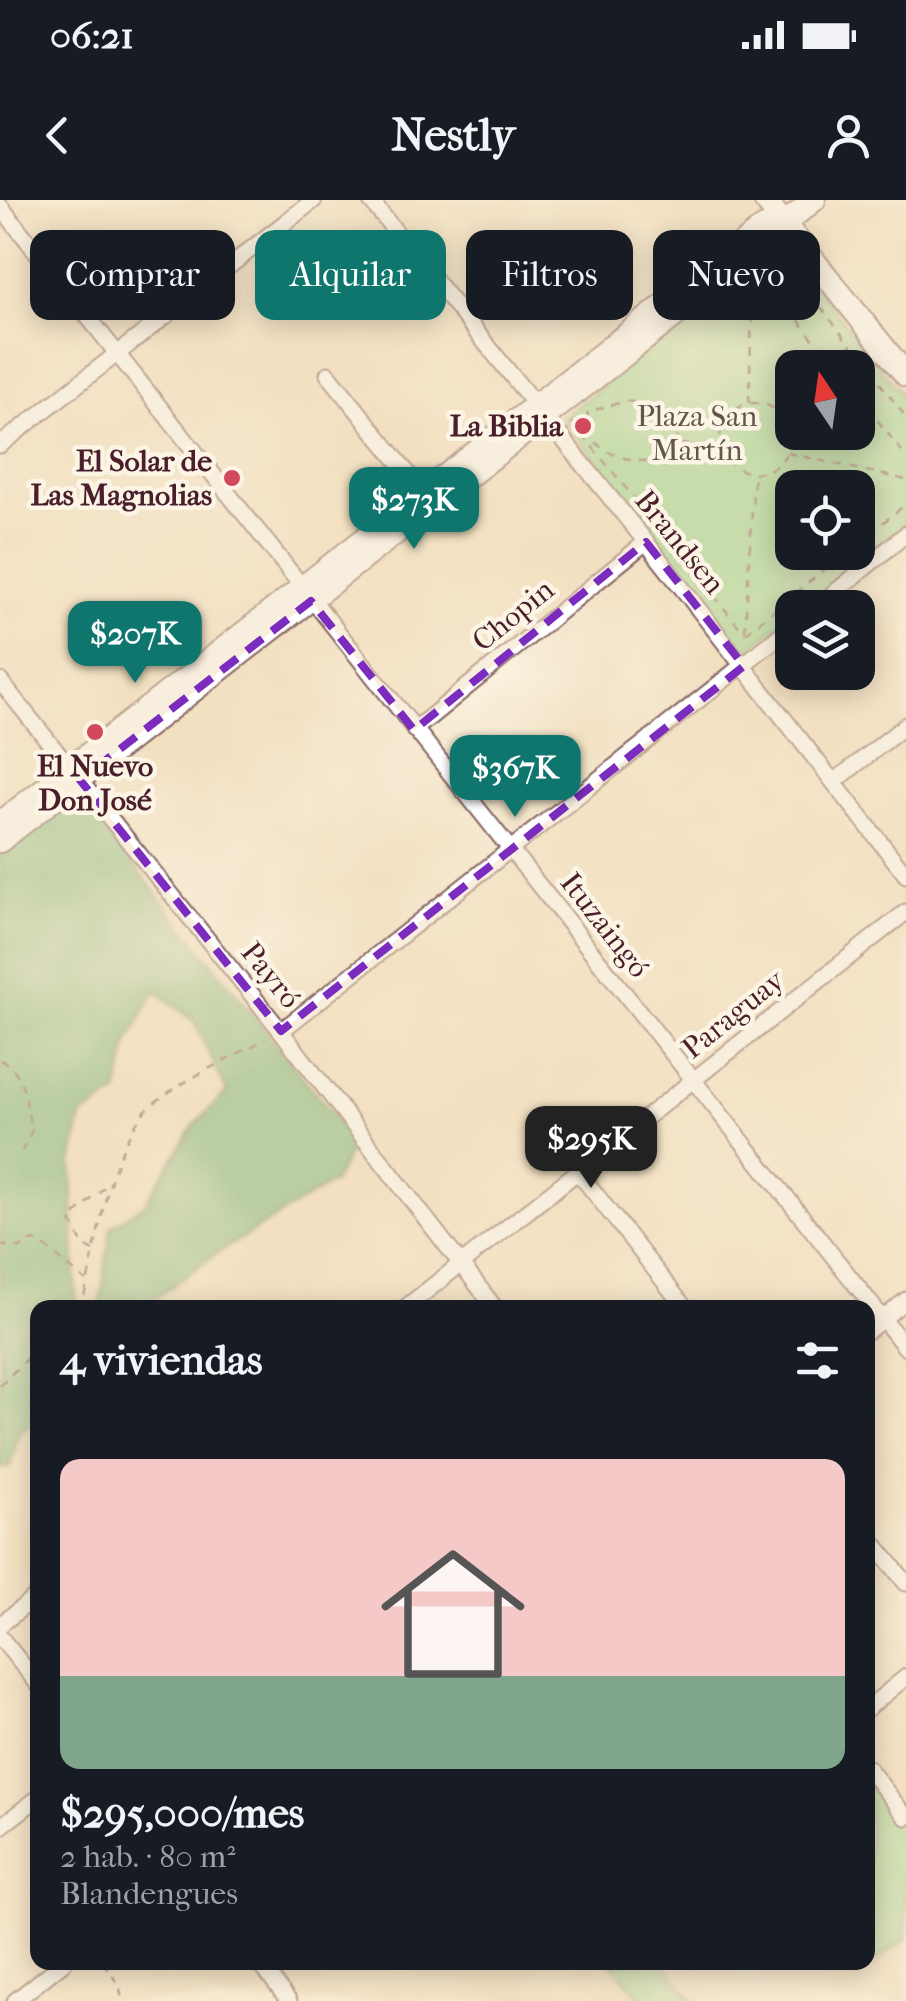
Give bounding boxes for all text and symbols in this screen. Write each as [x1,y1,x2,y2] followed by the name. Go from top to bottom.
[50,13,134,58] text: 06:21
[30,108,85,163] icon: back
[821,108,876,163] icon: person
[391,109,515,162] text: Nestly
[30,230,235,320] chip: Comprar
[255,230,446,320] chip: Alquilar
[466,230,633,320] chip: Filtros
[653,230,820,320] chip: Nuevo
[775,350,875,450] north arrow
[775,350,875,690] map controls
[637,399,758,468] park label: Plaza San Martín
[450,409,564,444] place label: La Biblia
[572,415,594,437] marker: La Biblia
[31,444,212,513] place label: El Solar de Las Magnolias
[221,467,243,489] marker: El Solar de Las Magnolias
[344,467,484,552] pin: $273K
[775,470,875,570] button: locate
[371,481,457,518] text: $273K
[627,483,732,602] street label: Brandsen
[466,572,562,659] street label: Chopin
[775,590,875,690] button: layers
[65,601,205,686] pin: $207K
[90,615,180,652] text: $207K
[84,721,106,743] marker: El Nuevo Don José
[445,735,585,820] pin: $367K
[37,749,153,818] place label: El Nuevo Don José
[472,749,558,786] text: $367K
[553,866,656,985] street label: Ituzaingó
[233,935,308,1015] street label: Payró
[675,962,792,1066] street label: Paraguay
[521,1106,661,1191] pin: $295K
[547,1120,635,1157] text: $295K
[790,1333,845,1388] icon: filters
[60,1336,263,1385] text: 4 viviendas
[363,1524,543,1704] icon: home
[60,1789,304,1838] text: $295,000/mes
[60,1838,235,1875] text: 2 hab. · 80 m²
[60,1875,238,1912] text: Blandengues

